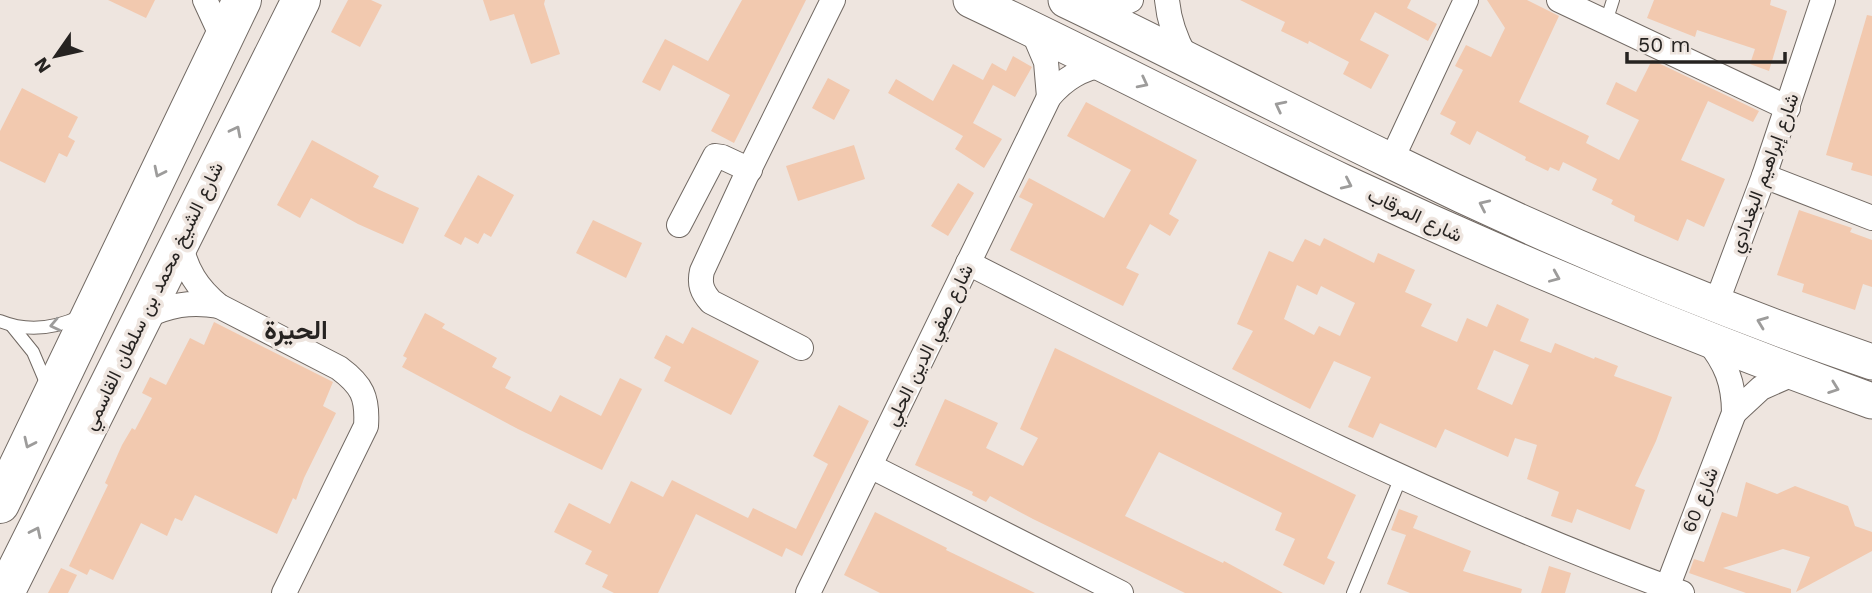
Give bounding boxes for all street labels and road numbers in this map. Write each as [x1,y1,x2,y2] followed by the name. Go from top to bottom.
[1724,90,1807,257] street label: شارع إبراهيم البغدادي
[78,158,232,436] street label: شارع الشيخ محمد بن سلطان القاسمي
[1364,183,1466,248] street label: شارع المرقاب
[880,260,982,431] street label: شارع صفي الدين الحلي
[1677,464,1724,536] street label: شارع 60

